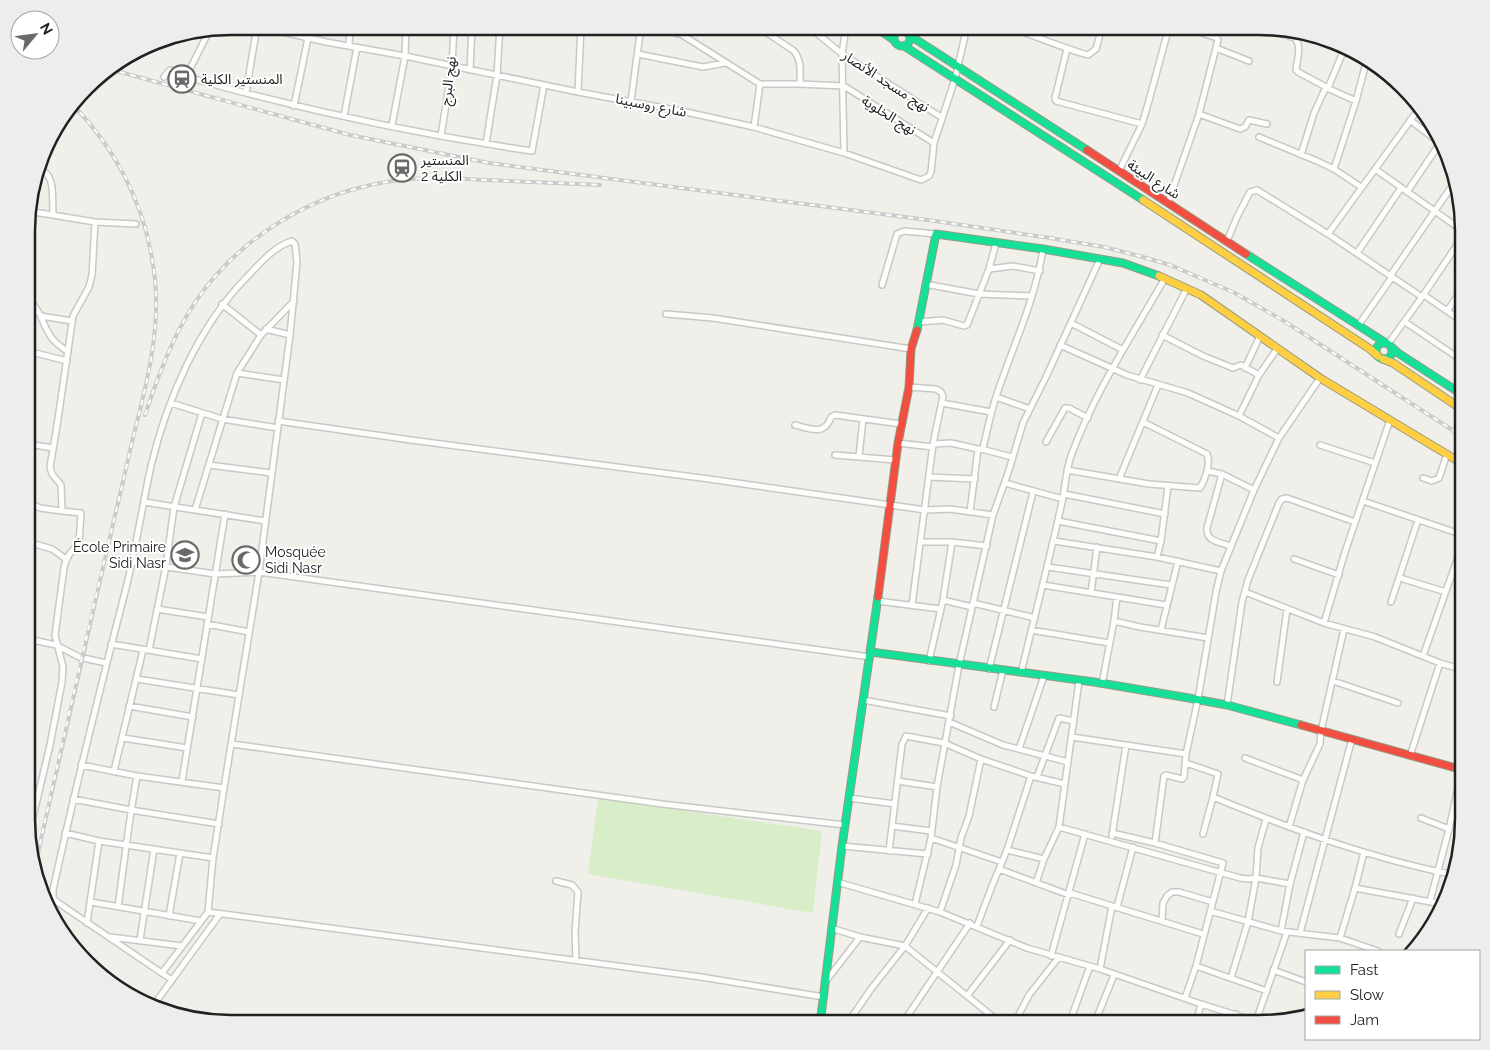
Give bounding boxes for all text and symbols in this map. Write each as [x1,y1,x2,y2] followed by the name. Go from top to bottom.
[10,10,60,60] north arrow
[37,20,56,37] text: N
[837,46,933,118] street label: نهج مسجد الأنصار
[437,55,462,107] street label: نهج البرج
[167,64,197,94] station icon: المنستير الكلية
[201,71,283,88] place label: المنستير الكلية
[613,90,688,123] street label: شارع روسبينا
[857,92,919,141] street label: نهج الخلوية
[420,152,469,184] place label: المنستير الكلية 2
[387,153,417,183] station icon: المنستير الكلية 2
[1123,156,1183,204] street label: شارع البيئة
[73,538,166,571] place label: École Primaire Sidi Nasr
[170,540,200,570] school or university icon: École Primaire Sidi Nasr
[265,544,326,576] place label: Mosquée Sidi Nasr
[231,545,261,575] mosque icon: Mosquée Sidi Nasr
[1305,950,1480,1040] legend
[1350,961,1378,979] text: Fast
[1350,986,1384,1004] text: Slow
[1350,1011,1379,1029] text: Jam

